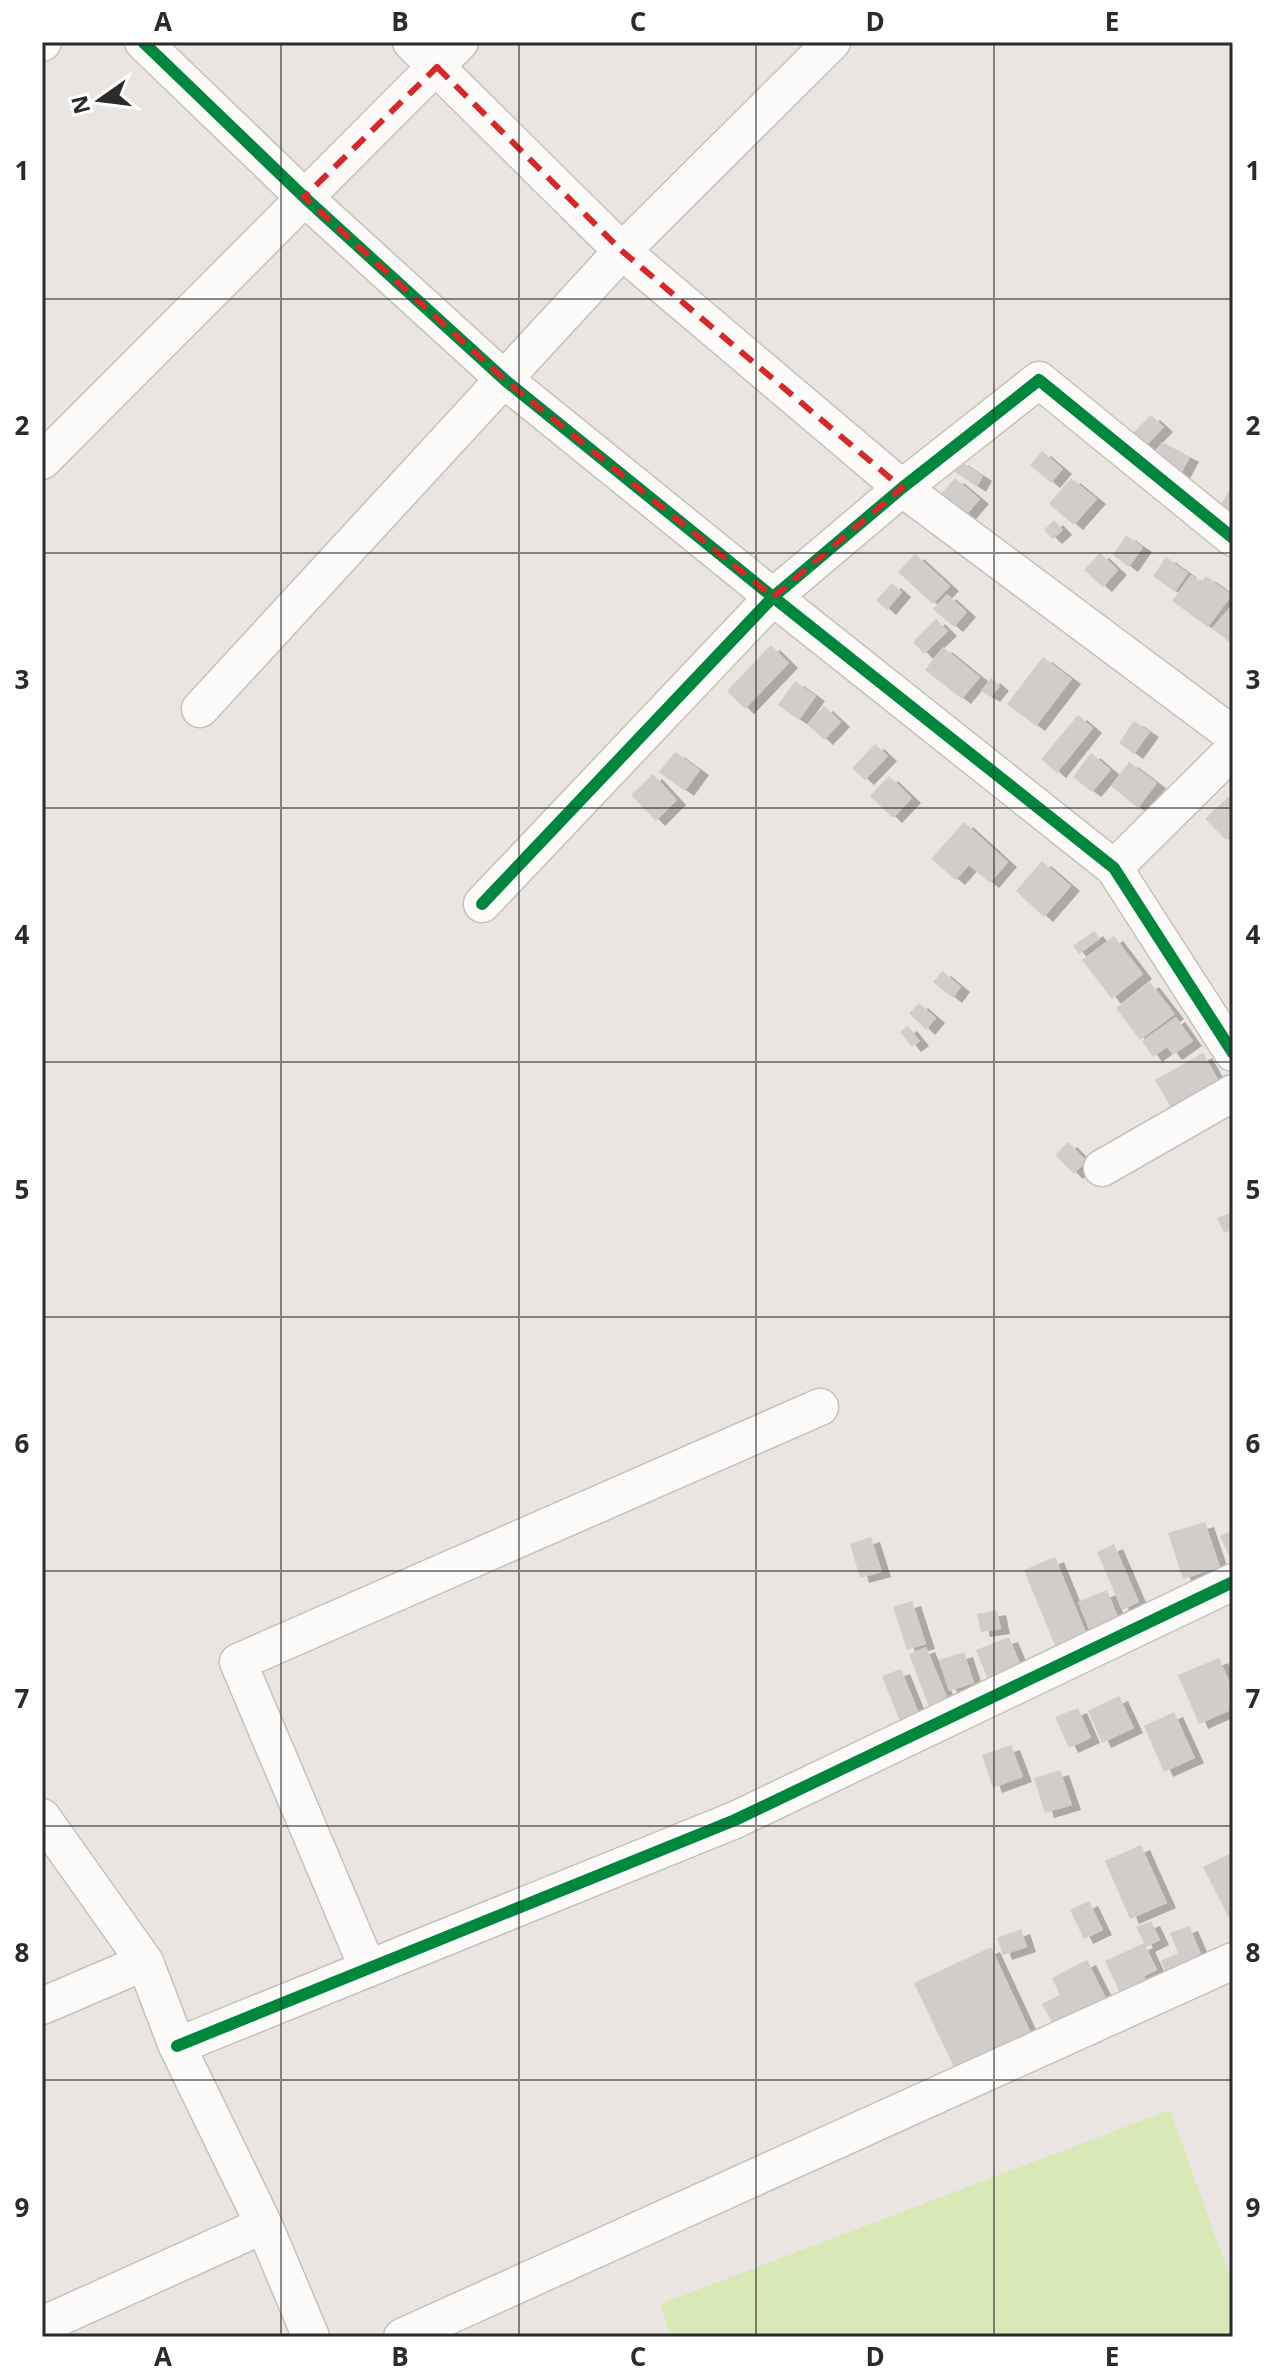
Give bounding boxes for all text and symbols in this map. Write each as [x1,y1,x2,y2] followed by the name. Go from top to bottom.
[154,3,172,39] text: A
[391,3,409,39] text: B
[630,3,646,39] text: C
[865,3,885,39] text: D
[1105,3,1119,39] text: E
[60,60,140,140] north arrow
[63,93,96,117] text: N
[15,152,29,188] text: 1
[1246,152,1260,188] text: 1
[15,407,30,443] text: 2
[1246,407,1261,443] text: 2
[15,661,29,697] text: 3
[1246,661,1260,697] text: 3
[15,916,30,952] text: 4
[1246,916,1261,952] text: 4
[15,1171,29,1207] text: 5
[1246,1171,1260,1207] text: 5
[15,1425,30,1461] text: 6
[1246,1425,1261,1461] text: 6
[15,1680,30,1716] text: 7
[1246,1680,1261,1716] text: 7
[15,1934,29,1970] text: 8
[1246,1934,1260,1970] text: 8
[15,2189,29,2225] text: 9
[1246,2189,1260,2225] text: 9
[154,2338,172,2374] text: A
[391,2338,409,2374] text: B
[630,2338,646,2374] text: C
[865,2338,885,2374] text: D
[1105,2338,1119,2374] text: E

